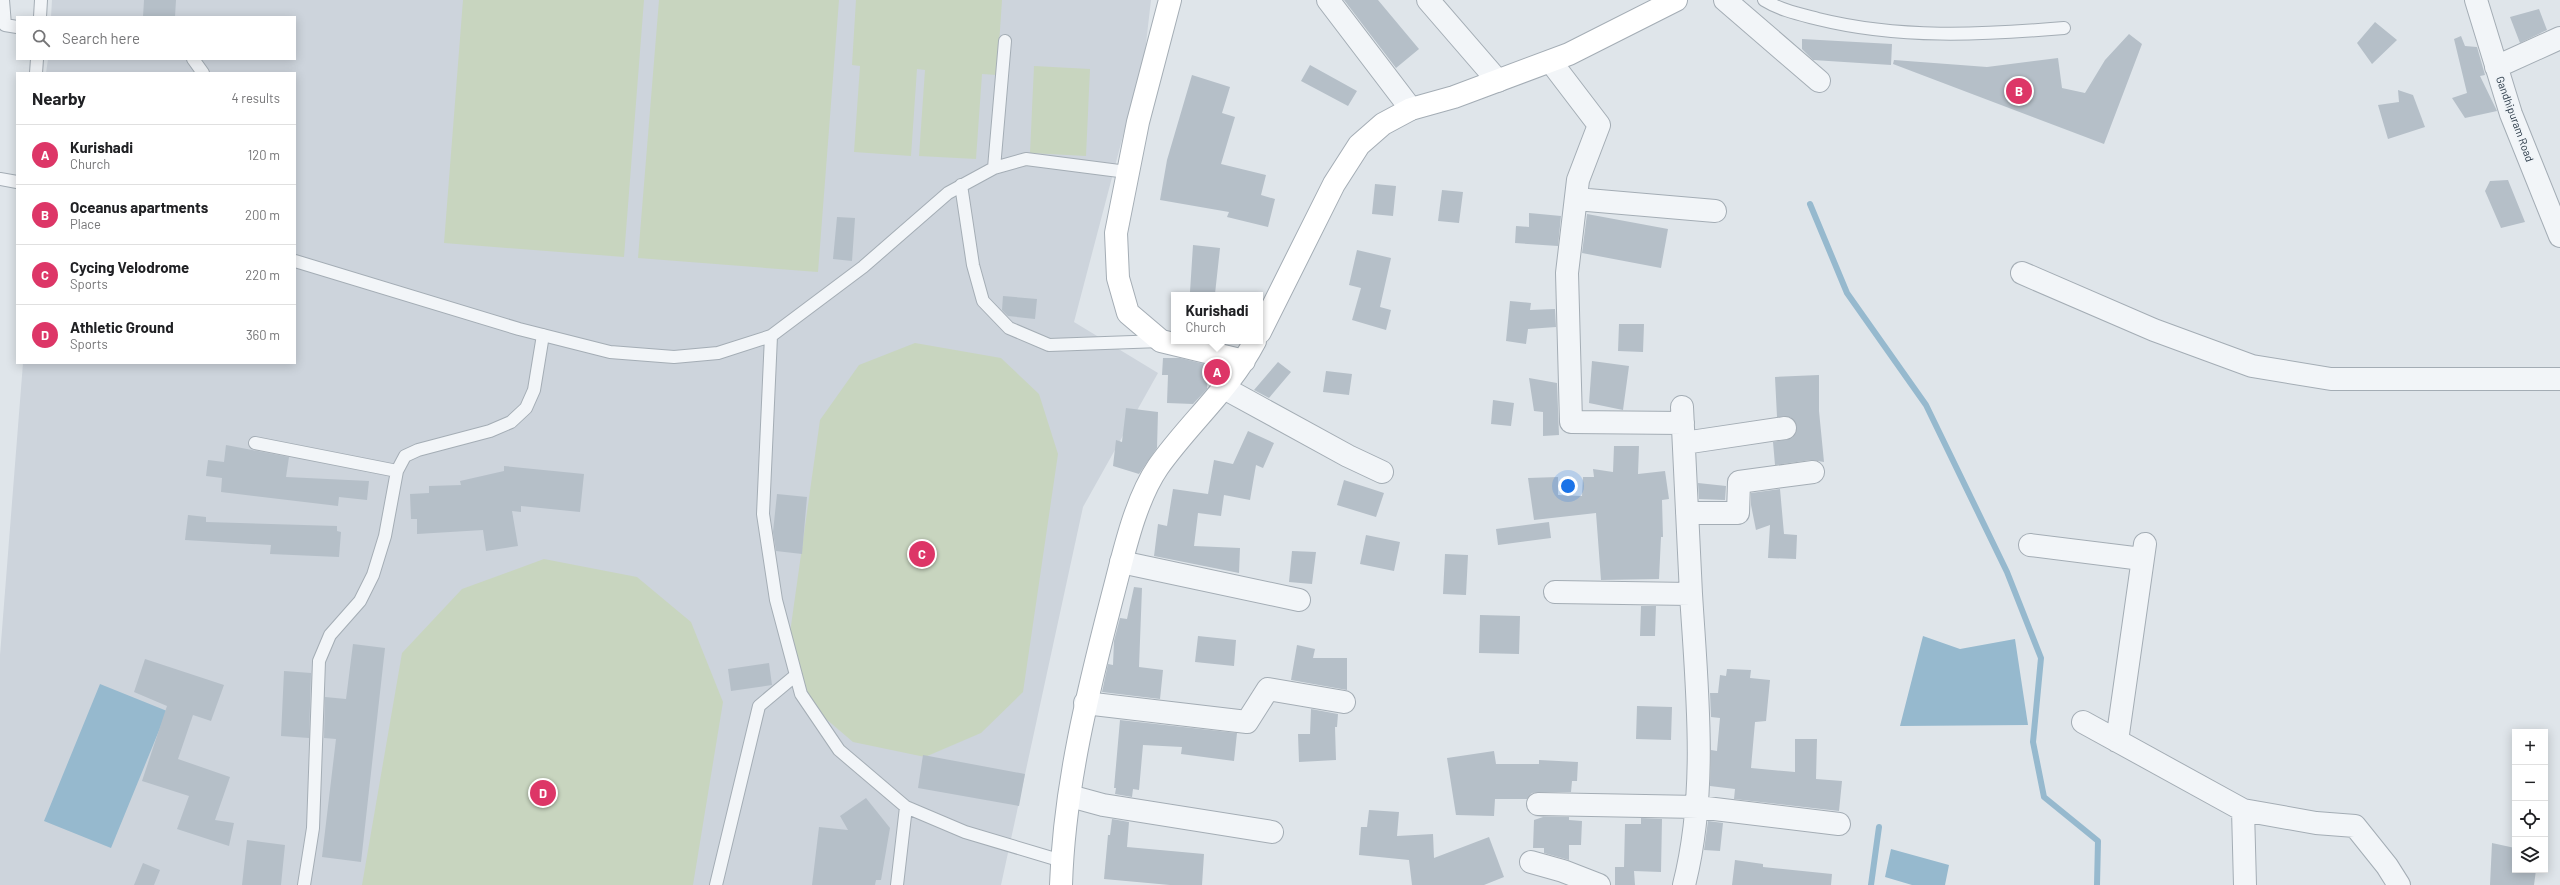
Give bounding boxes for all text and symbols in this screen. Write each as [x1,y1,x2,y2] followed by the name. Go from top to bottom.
[16,16,296,60] search box
[30,27,52,49] icon: search
[62,29,140,47] text: Search here
[2494,74,2537,163] street label: Gandhipuram Road
[2006,76,2032,106] pin: B
[32,88,86,108] text: Nearby
[232,90,280,106] text: 4 results
[70,138,133,156] text: Kurishadi
[41,147,49,163] text: A
[248,147,280,163] text: 120 m
[70,156,110,172] text: Church
[70,198,208,216] text: Oceanus apartments
[41,207,49,223] text: B
[245,207,280,223] text: 200 m
[70,216,101,232] text: Place
[70,258,189,276] text: Cycing Velodrome
[41,267,49,283] text: C
[245,267,280,283] text: 220 m
[70,276,108,292] text: Sports
[1171,292,1263,344] popup
[1185,301,1249,319] text: Kurishadi
[70,318,174,336] text: Athletic Ground
[1185,319,1226,335] text: Church
[41,327,49,343] text: D
[246,327,280,343] text: 360 m
[70,336,108,352] text: Sports
[1204,357,1230,387] pin: A
[1558,476,1578,496] your location
[909,539,935,569] pin: C
[2512,729,2548,873] map controls
[2512,729,2548,765] button: +
[2512,765,2548,801] button: −
[530,778,556,808] pin: D
[2512,801,2548,837] button: locate
[2512,837,2548,873] button: layers

